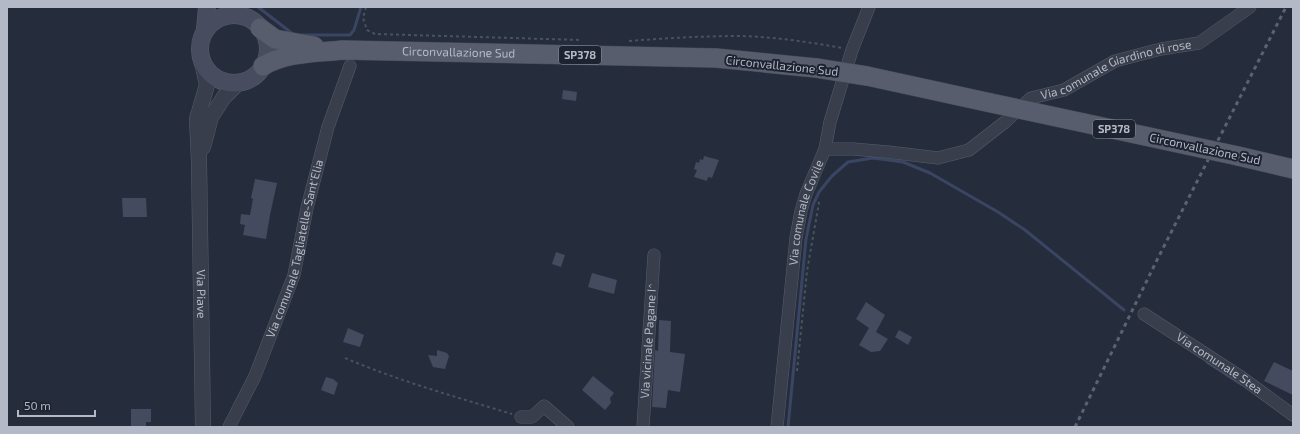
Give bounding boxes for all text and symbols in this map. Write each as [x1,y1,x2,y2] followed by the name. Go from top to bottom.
[1039,36,1192,101] street label: Via comunale Giardino di rose
[402,43,515,60] street label: Circonvallazione Sud
[559,46,601,64] road number: SP378
[725,52,839,78] street label: Circonvallazione Sud
[1093,120,1135,138] road number: SP378
[1148,129,1262,167] street label: Circonvallazione Sud
[785,157,826,266] street label: Via comunale Covile
[262,158,325,340] street label: Via comunale Tagliatelle-Sant'Elia
[195,269,209,319] street label: Via Piave
[637,283,658,399] street label: Via vicinale Pagane I^
[1174,329,1265,396] street label: Via comunale Stea
[18,392,95,418] scale bar
[24,398,51,412] text: 50 m

